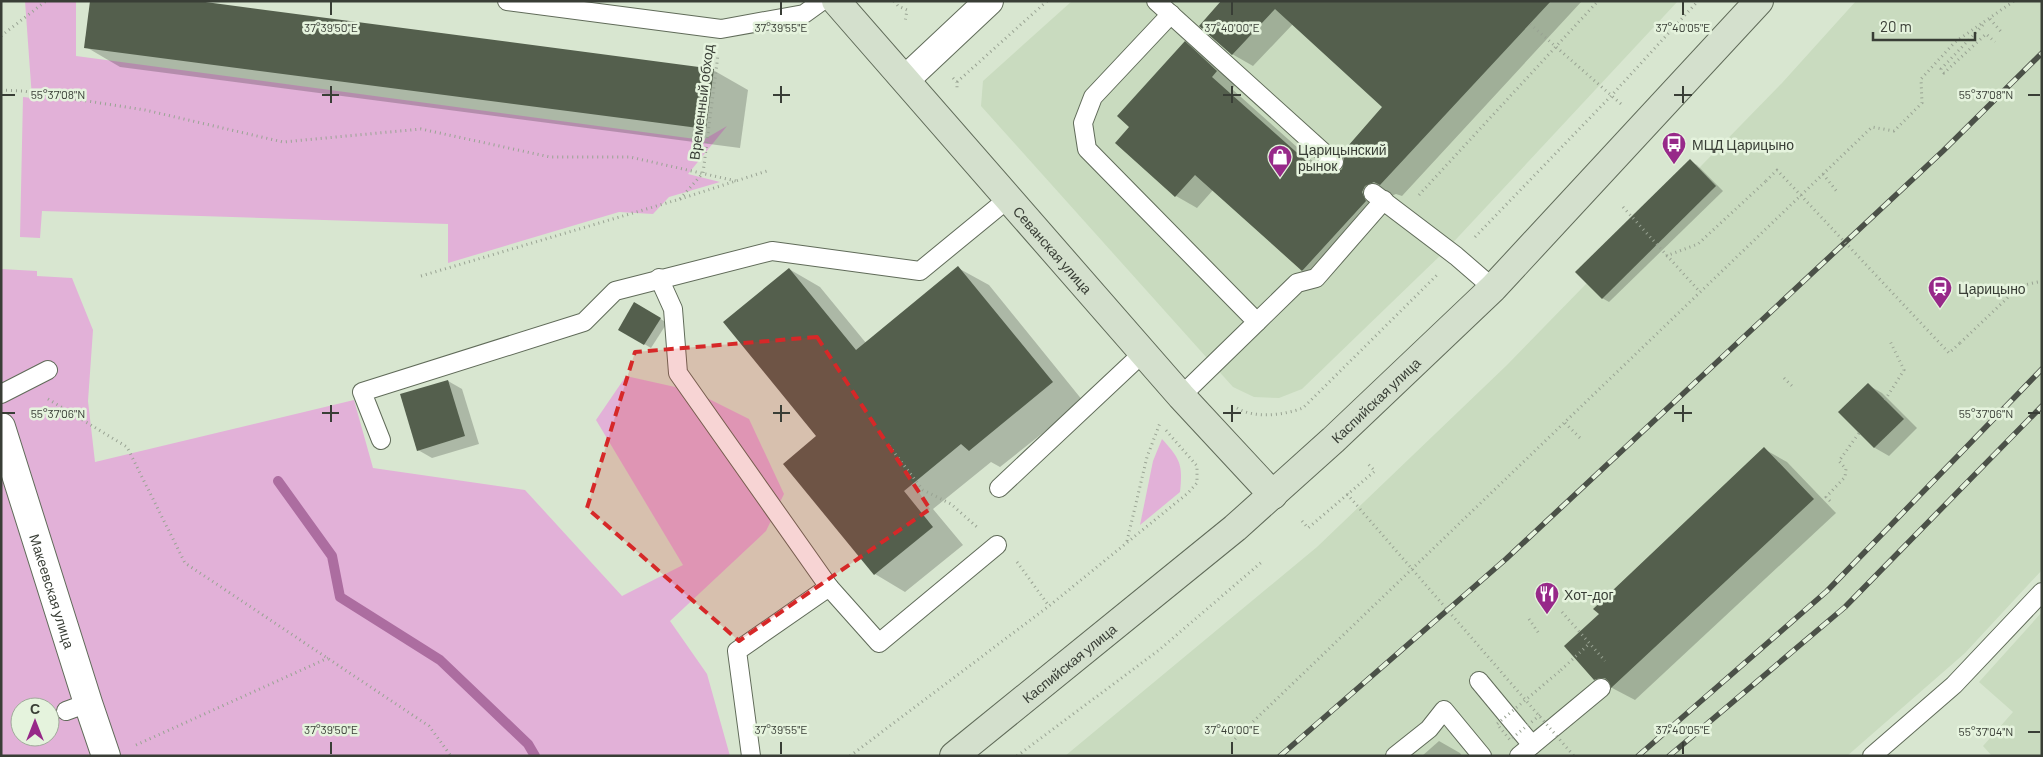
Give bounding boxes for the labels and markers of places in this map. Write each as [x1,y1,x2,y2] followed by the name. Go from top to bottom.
[1661,131,1687,165] bus stop icon: МЦД Царицыно
[1692,136,1794,153] place label: МЦД Царицыно
[1298,141,1387,174] place label: Царицынский рынок
[1267,144,1293,178] shop icon: Царицынский рынок
[1927,275,1953,309] station icon: Царицыно
[1958,280,2026,297] place label: Царицыно
[1534,581,1560,615] restaurant icon: Хот-дог
[1564,586,1614,603] place label: Хот-дог

